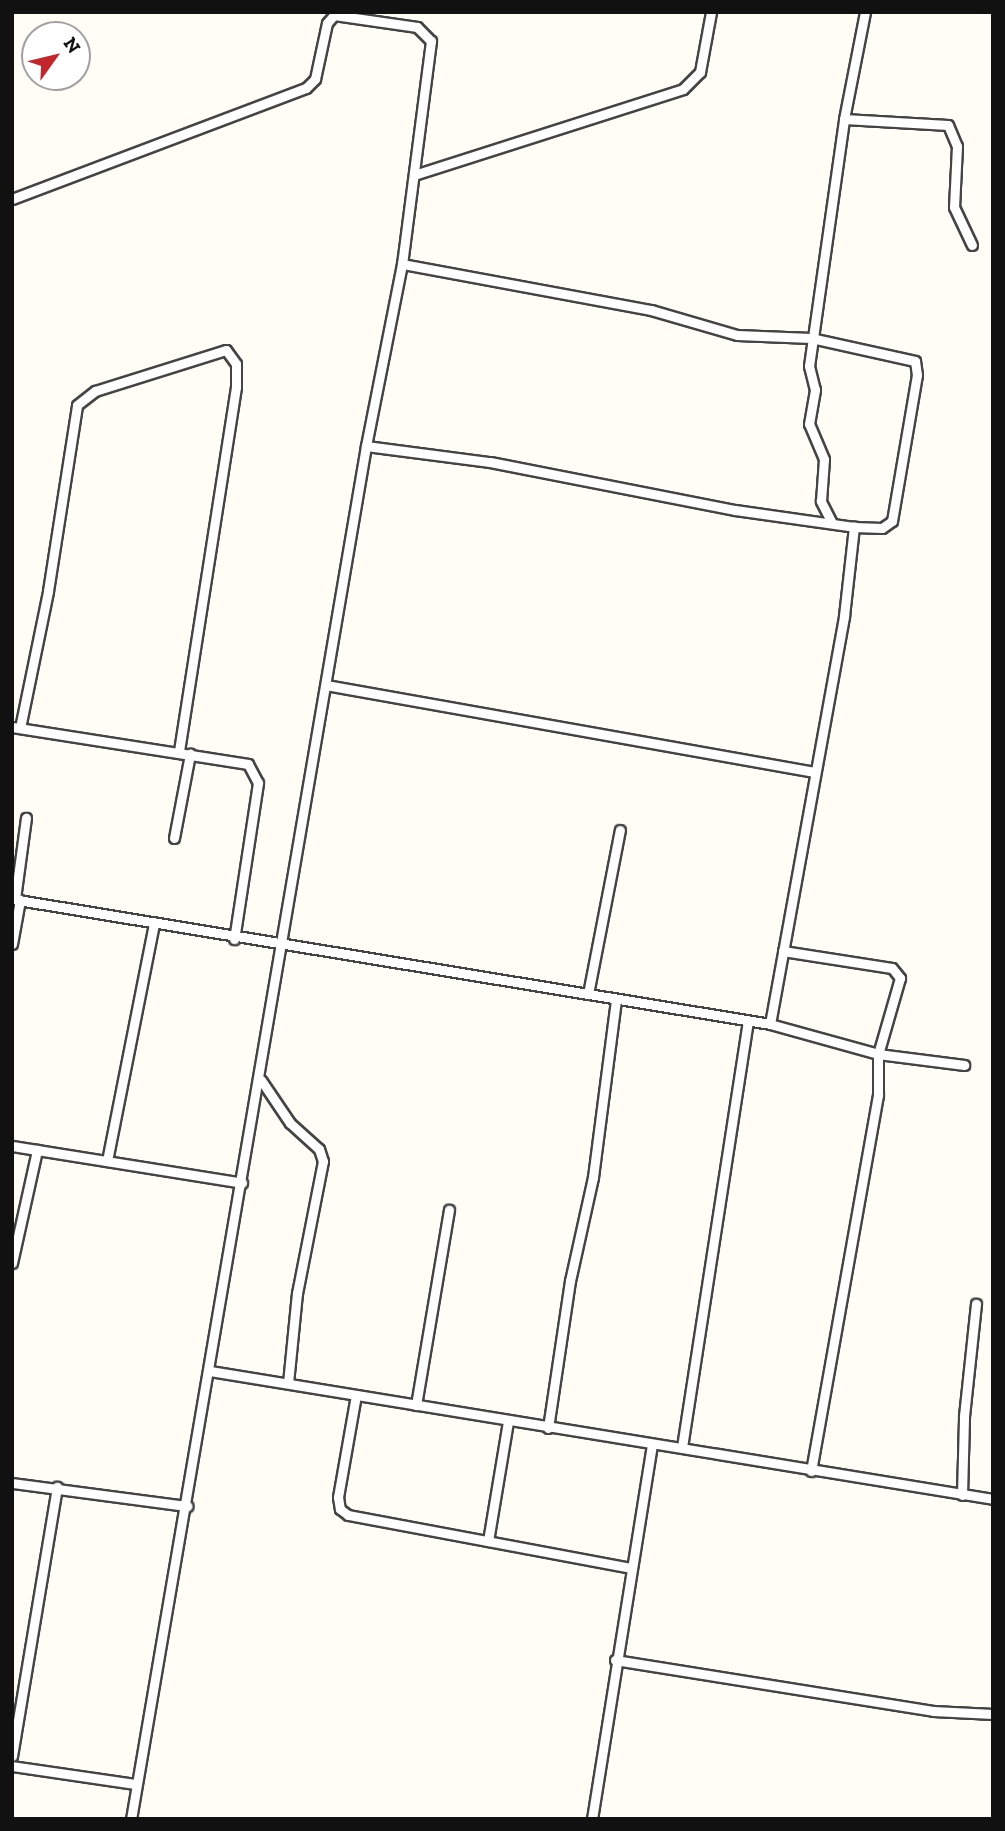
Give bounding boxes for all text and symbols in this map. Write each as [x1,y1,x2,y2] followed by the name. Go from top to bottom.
[21,21,91,91] north arrow
[59,33,86,58] text: N

